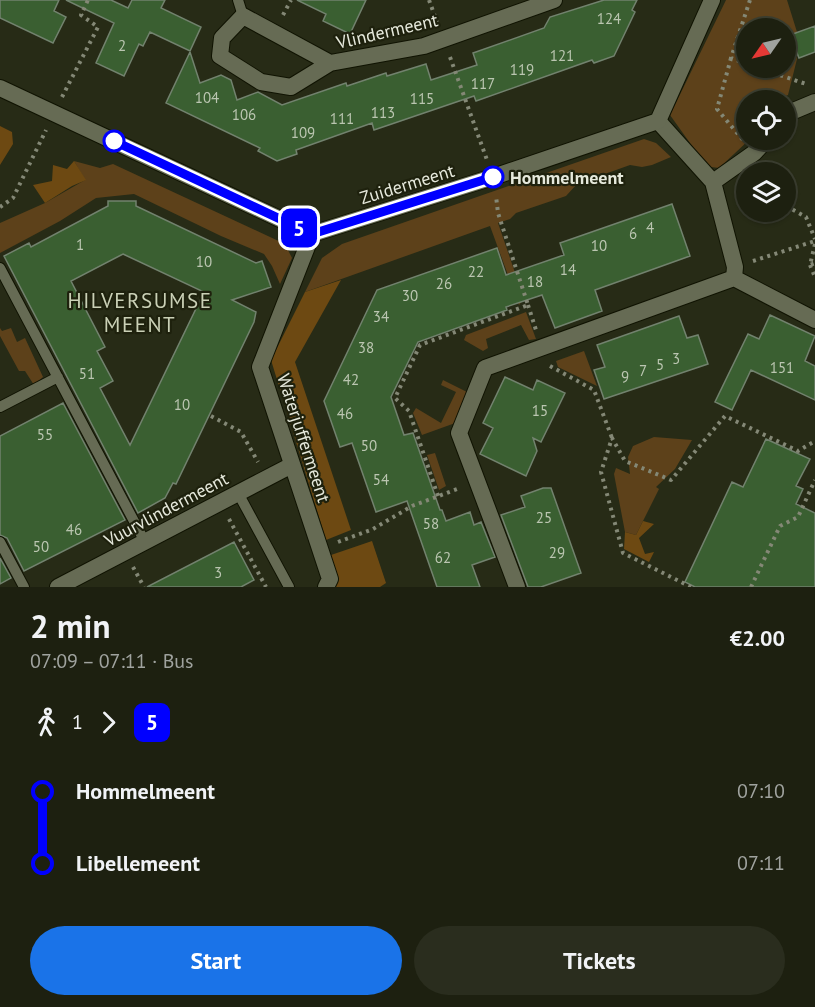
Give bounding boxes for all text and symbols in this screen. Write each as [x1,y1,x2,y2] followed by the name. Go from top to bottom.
[333,8,440,54] street label: Vlindermeent
[597,9,621,28] house number: 124
[736,18,796,78] north arrow
[736,18,796,222] map controls
[118,36,126,55] house number: 2
[550,46,574,65] house number: 121
[510,60,534,79] house number: 119
[471,74,495,93] house number: 117
[195,88,219,107] house number: 104
[410,89,434,108] house number: 115
[736,90,796,150] button: locate
[371,103,395,122] house number: 113
[232,105,256,124] house number: 106
[330,109,354,128] house number: 111
[291,123,315,142] house number: 109
[103,130,125,152] unlabelled marker
[357,159,457,209] street label: Zuidermeent
[736,162,796,222] button: layers
[482,166,504,188] marker: Hommelmeent
[510,166,624,189] place label: Hommelmeent
[280,208,318,248] line badge: 5
[293,215,305,242] text: 5
[646,218,654,237] house number: 4
[629,224,637,243] house number: 6
[76,235,84,254] house number: 1
[591,236,607,255] house number: 10
[196,252,212,271] house number: 10
[560,260,576,279] house number: 14
[468,262,484,281] house number: 22
[527,272,543,291] house number: 18
[436,274,452,293] house number: 26
[402,286,418,305] house number: 30
[68,287,212,338] district label: HILVERSUMSE MEENT
[373,307,389,326] house number: 34
[358,338,374,357] house number: 38
[672,349,680,368] house number: 3
[656,355,664,374] house number: 5
[770,358,794,377] house number: 151
[639,361,647,380] house number: 7
[79,364,95,383] house number: 51
[621,367,629,386] house number: 9
[343,370,359,389] house number: 42
[272,371,336,505] street label: Waterjuffermeent
[174,395,190,414] house number: 10
[532,401,548,420] house number: 15
[337,404,353,423] house number: 46
[37,425,53,444] house number: 55
[361,436,377,455] house number: 50
[99,467,232,552] street label: Vuurvlindermeent
[373,470,389,489] house number: 54
[536,508,552,527] house number: 25
[423,514,439,533] house number: 58
[66,520,82,539] house number: 46
[33,537,49,556] house number: 50
[549,543,565,562] house number: 29
[435,548,451,567] house number: 62
[214,563,222,582] house number: 3
[30,604,111,647] text: 2 min
[730,624,785,652] text: €2.00
[30,648,194,674] text: 07:09 – 07:11 · Bus
[30,706,63,739] icon: walk
[92,706,125,739] icon: forward
[72,709,83,735] text: 1
[146,709,158,736] text: 5
[76,777,215,805] text: Hommelmeent
[737,778,785,804] text: 07:10
[76,849,200,877] text: Libellemeent
[737,850,785,876] text: 07:11
[30,926,402,995] button: Start
[414,926,785,995] button: Tickets

